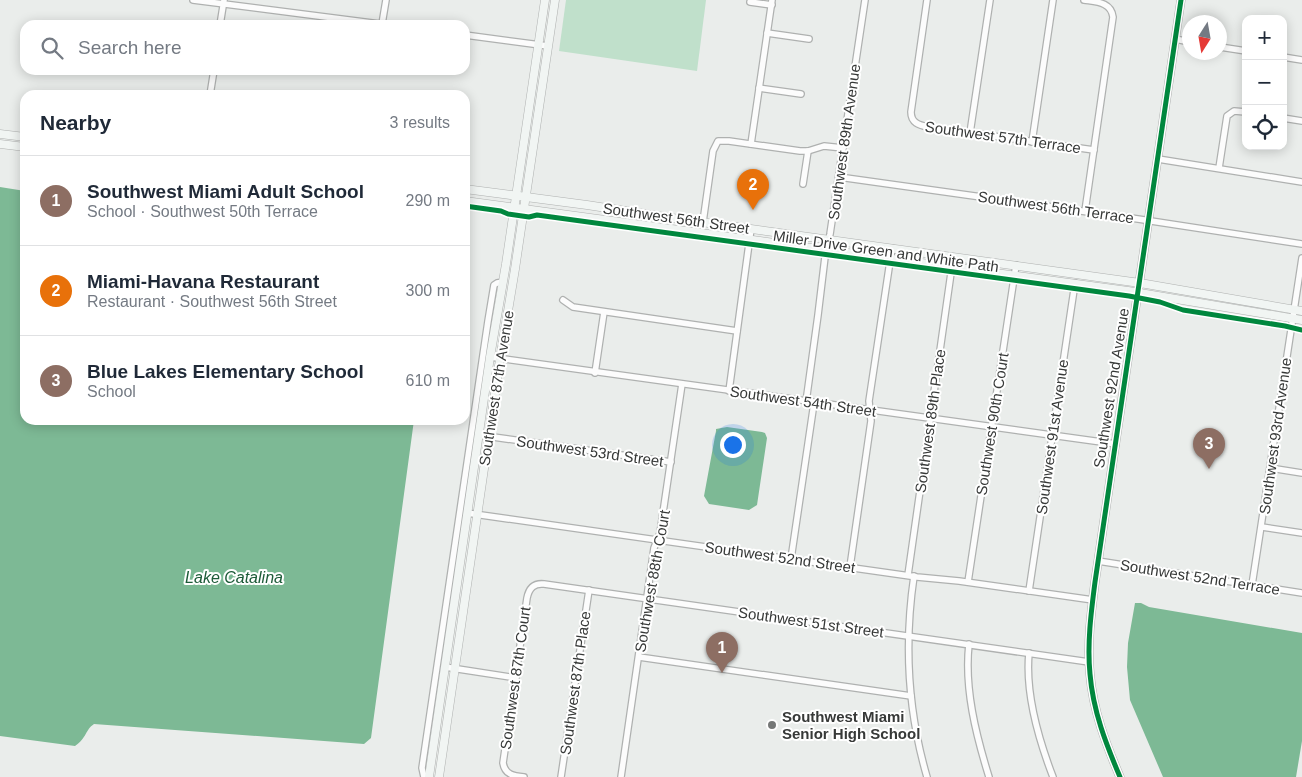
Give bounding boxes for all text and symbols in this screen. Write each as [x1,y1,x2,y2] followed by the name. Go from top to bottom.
[1182,15,1227,60] north arrow
[1242,15,1287,150] map controls
[1242,15,1287,60] button: +
[20,20,470,75] search box
[38,34,66,62] icon: search
[78,37,182,58] text: Search here
[1242,60,1287,105] button: −
[825,63,863,221] street label: Southwest 89th Avenue
[1242,105,1287,150] button: locate
[40,111,111,134] text: Nearby
[390,114,450,131] text: 3 results
[924,118,1082,156] street label: Southwest 57th Terrace
[737,169,769,210] pin: 2
[87,181,364,202] text: Southwest Miami Adult School
[977,188,1135,226] street label: Southwest 56th Terrace
[52,192,60,209] text: 1
[406,192,450,209] text: 290 m
[602,199,751,237] street label: Southwest 56th Street
[87,203,318,220] text: School · Southwest 50th Terrace
[772,227,1000,275] street label: Miller Drive Green and White Path
[87,271,319,292] text: Miami-Havana Restaurant
[52,282,60,299] text: 2
[406,282,450,299] text: 300 m
[87,293,337,310] text: Restaurant · Southwest 56th Street
[1090,307,1132,469] street label: Southwest 92nd Avenue
[475,309,517,467] street label: Southwest 87th Avenue
[911,348,949,494] street label: Southwest 89th Place
[972,351,1012,497] street label: Southwest 90th Court
[1256,356,1294,516] street label: Southwest 93rd Avenue
[1033,358,1071,516] street label: Southwest 91st Avenue
[87,361,364,382] text: Blue Lakes Elementary School
[52,372,60,389] text: 3
[406,372,450,389] text: 610 m
[729,382,878,420] street label: Southwest 54th Street
[87,383,136,400] text: School
[1193,428,1225,469] pin: 3
[515,432,665,470] street label: Southwest 53rd Street
[720,432,746,458] your location
[631,508,673,654] street label: Southwest 88th Court
[704,538,857,576] street label: Southwest 52nd Street
[1119,556,1281,598] street label: Southwest 52nd Terrace
[185,569,283,586] water label: Lake Catalina
[737,603,886,641] street label: Southwest 51st Street
[497,605,534,751] street label: Southwest 87th Court
[556,610,594,756] street label: Southwest 87th Place
[706,632,738,673] pin: 1
[782,708,920,742] place label: Southwest Miami Senior High School
[766,719,778,731] marker: Southwest Miami Senior High School

